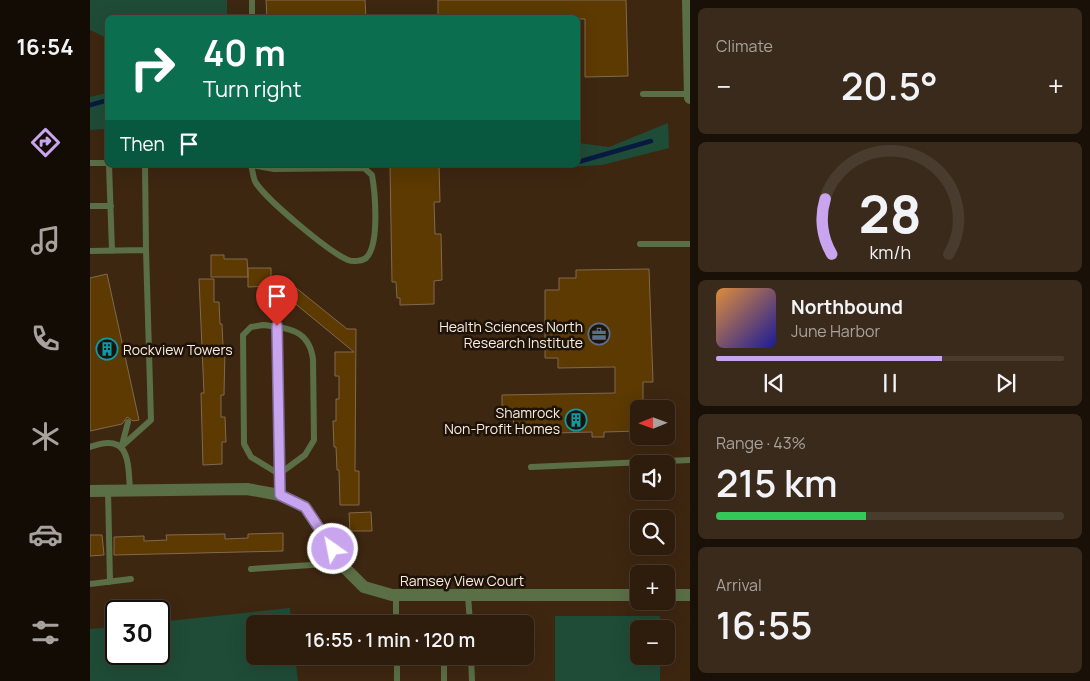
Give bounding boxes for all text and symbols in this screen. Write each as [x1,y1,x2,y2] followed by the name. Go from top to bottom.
[203,29,286,77] text: 40 m
[16,32,74,62] text: 16:54
[120,35,185,100] icon: right
[716,35,773,57] text: Climate
[841,59,938,111] text: 20.5°
[716,67,731,105] text: −
[1048,67,1064,105] text: +
[203,74,301,104] text: Turn right
[28,125,63,160] icon: directions
[175,130,203,158] icon: arrive
[120,131,165,157] text: Then
[859,178,921,249] text: 28
[28,223,63,258] icon: music
[869,240,911,264] text: km/h
[256,275,298,326] pin
[263,282,291,310] icon: arrive
[791,294,903,320] text: Northbound
[439,317,583,352] place label: Health Sciences North Research Institute
[791,320,880,342] text: June Harbor
[28,321,63,356] icon: phone
[587,322,611,346] office icon: Health Sciences North Research Institute
[95,337,119,361] building icon: Rockview Towers
[123,340,233,359] place label: Rockview Towers
[760,369,788,397] icon: previous
[876,369,904,397] icon: pause
[992,369,1020,397] icon: next
[630,400,675,445] north arrow
[630,400,675,665] map controls
[444,403,561,438] place label: Shamrock Non-Profit Homes
[564,408,588,432] building icon: Shamrock Non-Profit Homes
[28,419,63,454] icon: climate
[716,432,806,454] text: Range · 43%
[630,455,675,500] button: sound
[716,456,838,508] text: 215 km
[630,510,675,555] button: search
[28,517,63,552] icon: car
[306,522,358,574] position arrow
[630,565,675,610] button: +
[400,571,524,590] street label: Ramsey View Court
[716,574,762,596] text: Arrival
[716,598,812,650] text: 16:55
[105,600,170,665] speed limit sign: 30
[28,615,63,650] icon: filters
[630,620,675,665] button: −
[305,627,475,653] text: 16:55 · 1 min · 120 m

